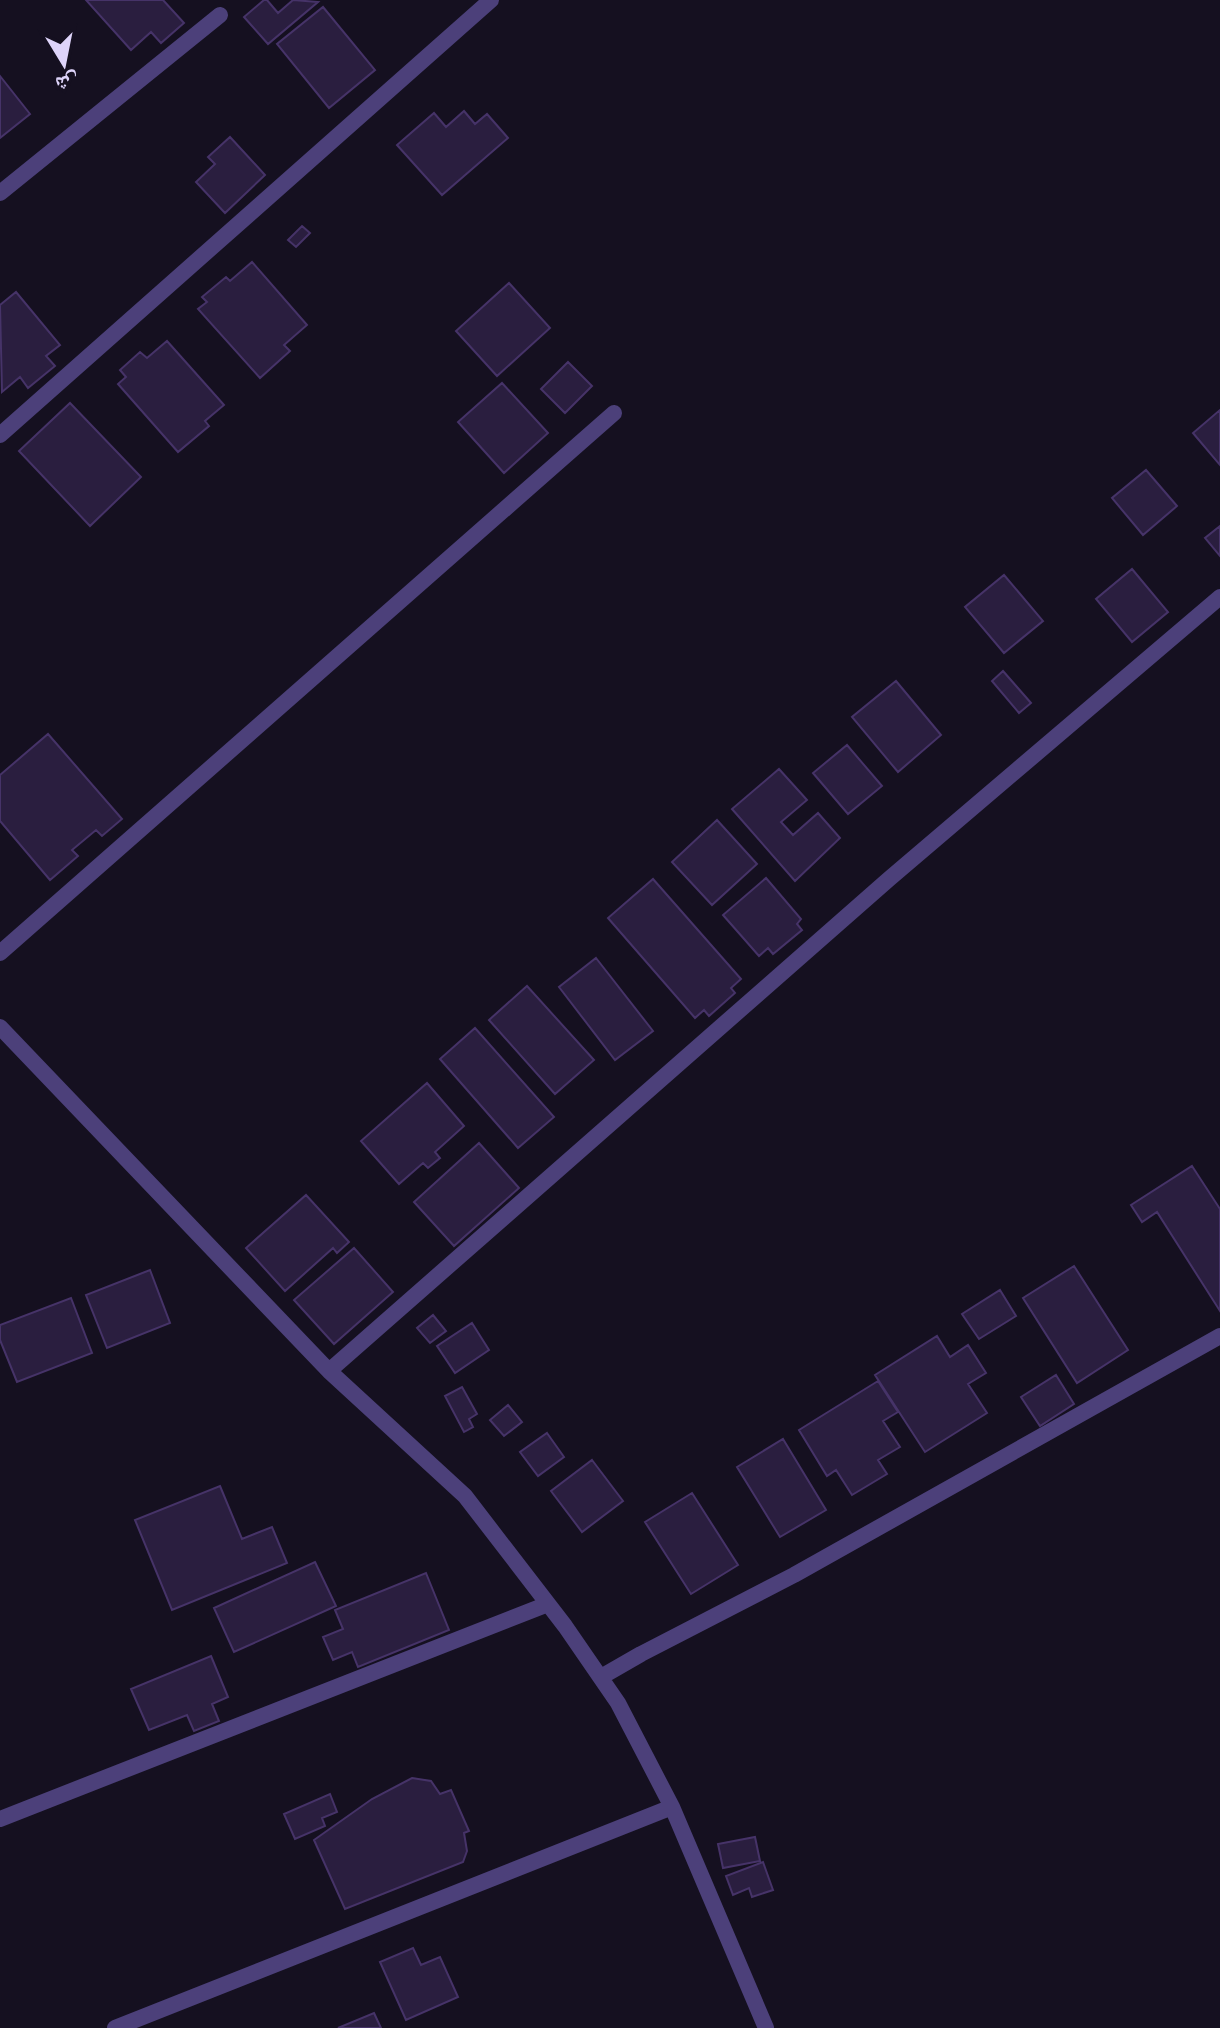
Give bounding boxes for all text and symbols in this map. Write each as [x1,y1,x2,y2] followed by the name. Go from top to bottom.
[24,24,104,104] north arrow
[54,68,81,98] text: ش

